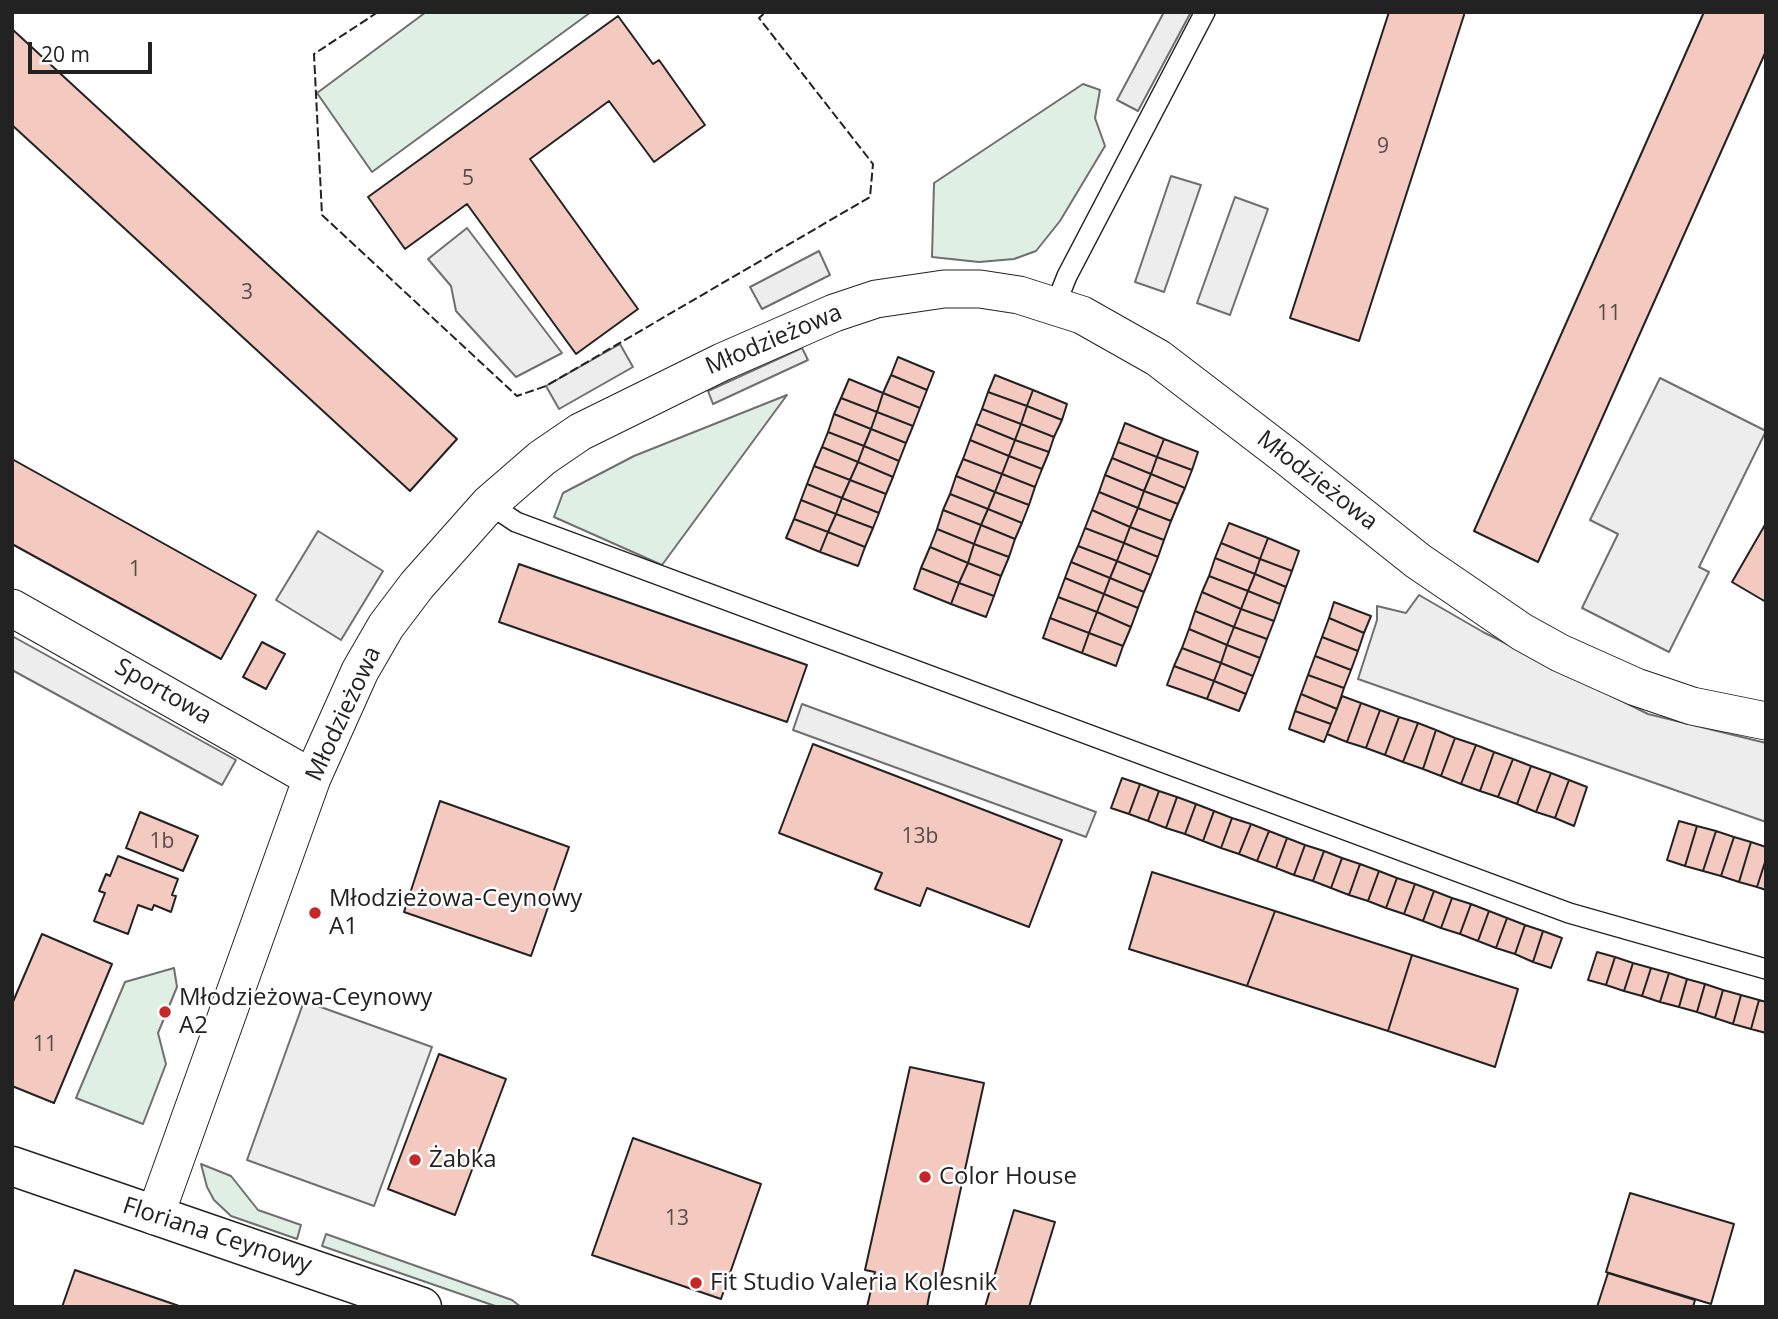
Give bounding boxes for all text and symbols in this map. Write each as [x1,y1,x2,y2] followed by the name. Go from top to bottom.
[32,28,156,72] scale bar
[41,40,90,68] text: 20 m
[1377,134,1389,160] house number: 9
[462,166,474,192] house number: 5
[241,280,253,306] house number: 3
[702,298,846,382] street label: Młodzieżowa
[1597,301,1621,327] house number: 11
[1251,425,1383,537] street label: Młodzieżowa
[129,557,141,583] house number: 1
[300,642,388,786] street label: Młodzieżowa
[109,653,217,731] street label: Sportowa
[902,824,938,850] house number: 13b
[150,829,174,855] house number: 1b
[329,885,582,941] place label: Młodzieżowa-Ceynowy A1
[307,905,323,921] marker: Młodzieżowa-Ceynowy A1
[179,984,432,1040] place label: Młodzieżowa-Ceynowy A2
[157,1004,173,1020] marker: Młodzieżowa-Ceynowy A2
[33,1032,57,1058] house number: 11
[429,1146,497,1174] place label: Żabka
[407,1152,423,1168] marker: Żabka
[939,1163,1077,1191] place label: Color House
[917,1169,933,1185] marker: Color House
[119,1192,315,1280] street label: Floriana Ceynowy
[665,1206,689,1232] house number: 13
[710,1269,997,1297] place label: Fit Studio Valeria Kolesnik
[688,1275,704,1291] marker: Fit Studio Valeria Kolesnik

